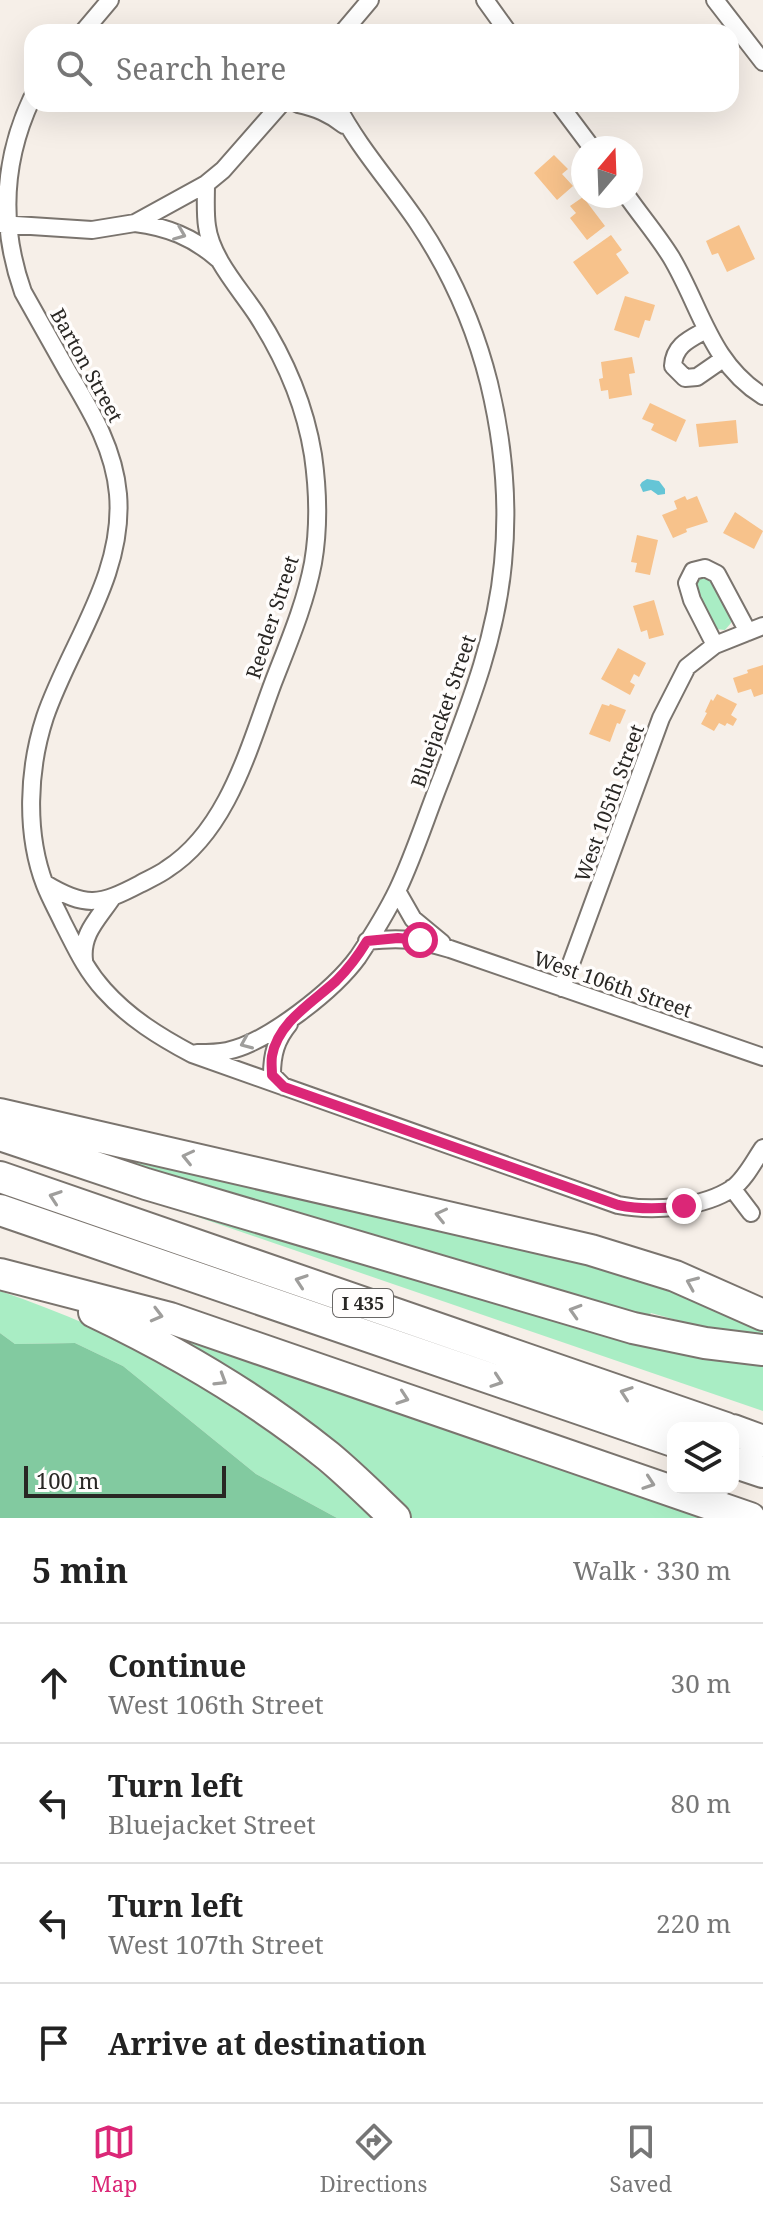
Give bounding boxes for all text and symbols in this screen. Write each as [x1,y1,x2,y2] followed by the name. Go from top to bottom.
[24,24,739,112] search box
[52,46,96,90] icon: search
[116,48,286,89] text: Search here
[571,136,643,208] north arrow
[172,225,186,241] one-way arrow
[45,303,129,427] street label: Barton Street
[239,552,305,682] street label: Reeder Street
[404,631,482,791] street label: Bluejacket Street
[568,720,650,886] street label: West 105th Street
[402,922,438,958] route start
[530,944,696,1024] street label: West 106th Street
[240,1034,254,1050] one-way arrow
[181,1149,195,1166] one-way arrow
[666,1188,702,1224] route end
[49,1190,63,1206] one-way arrow
[435,1207,448,1224] one-way arrow
[295,1275,309,1291] one-way arrow
[686,1277,700,1293] one-way arrow
[333,1289,393,1317] road number: I 435
[569,1304,583,1320] one-way arrow
[149,1305,163,1322] one-way arrow
[212,1371,227,1386] one-way arrow
[490,1371,504,1388] one-way arrow
[620,1387,634,1403] one-way arrow
[395,1389,409,1405] one-way arrow
[667,1422,739,1494] map controls
[667,1422,739,1494] button: layers
[24,1462,226,1498] scale bar
[36,1465,99,1495] text: 100 m
[641,1473,655,1490] one-way arrow
[32,1547,128,1593] text: 5 min
[573,1552,731,1588] text: Walk · 330 m
[108,1645,246,1686] text: Continue
[32,1661,76,1705] icon: ahead
[671,1665,731,1701] text: 30 m
[108,1686,324,1722] text: West 106th Street
[108,1765,243,1806] text: Turn left
[32,1781,76,1825] icon: left
[671,1785,731,1821] text: 80 m
[108,1806,316,1842] text: Bluejacket Street
[108,1885,243,1926] text: Turn left
[32,1901,76,1945] icon: left
[656,1905,731,1941] text: 220 m
[108,1926,324,1962] text: West 107th Street
[32,2021,76,2065] icon: arrive
[108,2023,427,2064] text: Arrive at destination
[91,2120,138,2198] tab: Map
[320,2120,427,2198] tab: Directions
[610,2120,672,2198] tab: Saved

